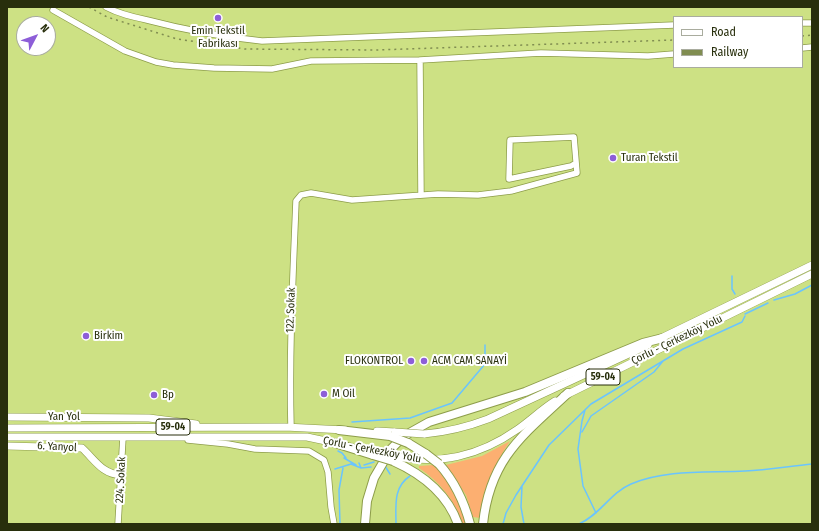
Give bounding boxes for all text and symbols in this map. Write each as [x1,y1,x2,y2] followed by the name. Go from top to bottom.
[213,13,223,23] marker: Emin Tekstil Fabrikası
[16,16,56,56] north arrow
[673,16,803,68] legend
[38,22,52,35] text: N
[191,24,245,50] place label: Emin Tekstil Fabrikası
[711,25,736,39] text: Road
[711,45,748,59] text: Railway
[621,151,678,165] place label: Turan Tekstil
[608,153,618,163] marker: Turan Tekstil
[284,287,298,333] street label: 122. Sokak
[629,312,725,368] street label: Çorlu - Çerkezköy Yolu
[94,329,123,343] place label: Birkim
[81,331,91,341] marker: Birkim
[345,354,403,368] place label: FLOKONTROL
[432,354,507,368] place label: ACM CAM SANAYİ
[406,356,416,366] marker: FLOKONTROL
[419,356,429,366] marker: ACM CAM SANAYİ
[586,369,620,385] road number: 59-04
[332,387,355,401] place label: M Oil
[162,388,174,402] place label: Bp
[319,389,329,399] marker: M Oil
[149,390,159,400] marker: Bp
[48,410,80,424] street label: Yan Yol
[156,419,190,435] road number: 59-04
[322,434,422,466] street label: Çorlu - Çerkezköy Yolu
[37,439,77,455] street label: 6. Yanyol
[113,456,129,504] street label: 224. Sokak

